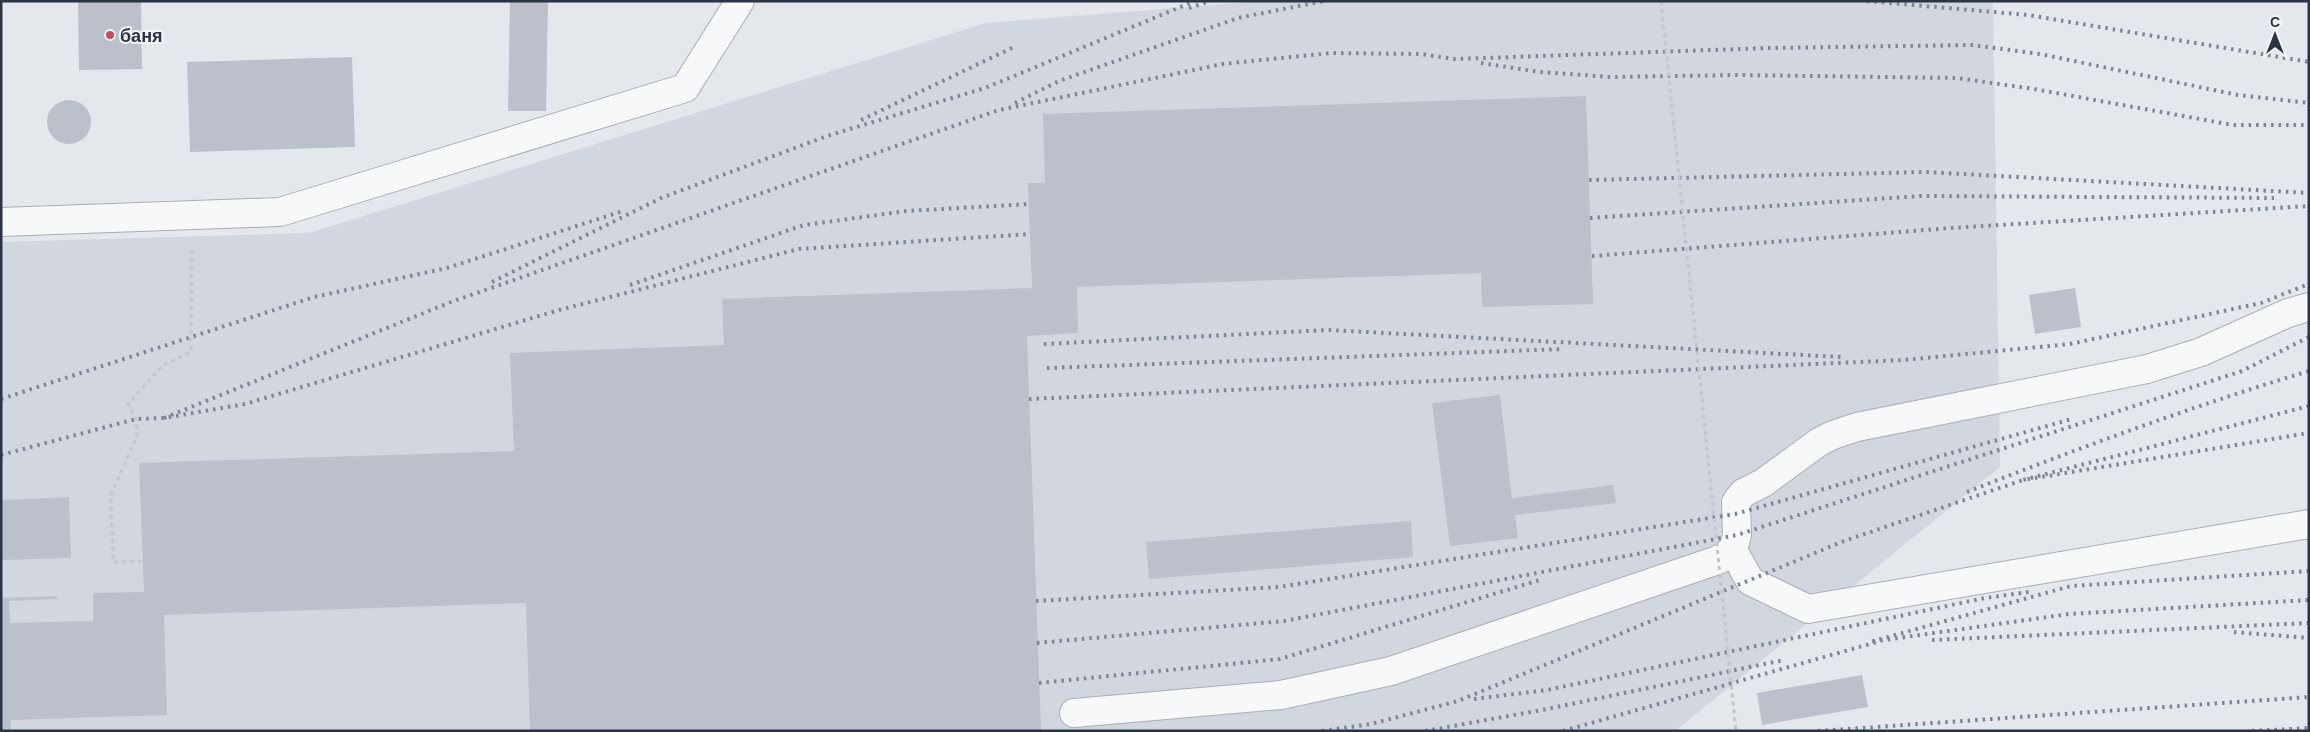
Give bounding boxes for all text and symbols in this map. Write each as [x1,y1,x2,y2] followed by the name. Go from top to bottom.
[2250,10,2300,60] north arrow
[2270,14,2280,30] text: С
[120,25,163,46] place label: баня
[104,29,116,41] marker: баня

